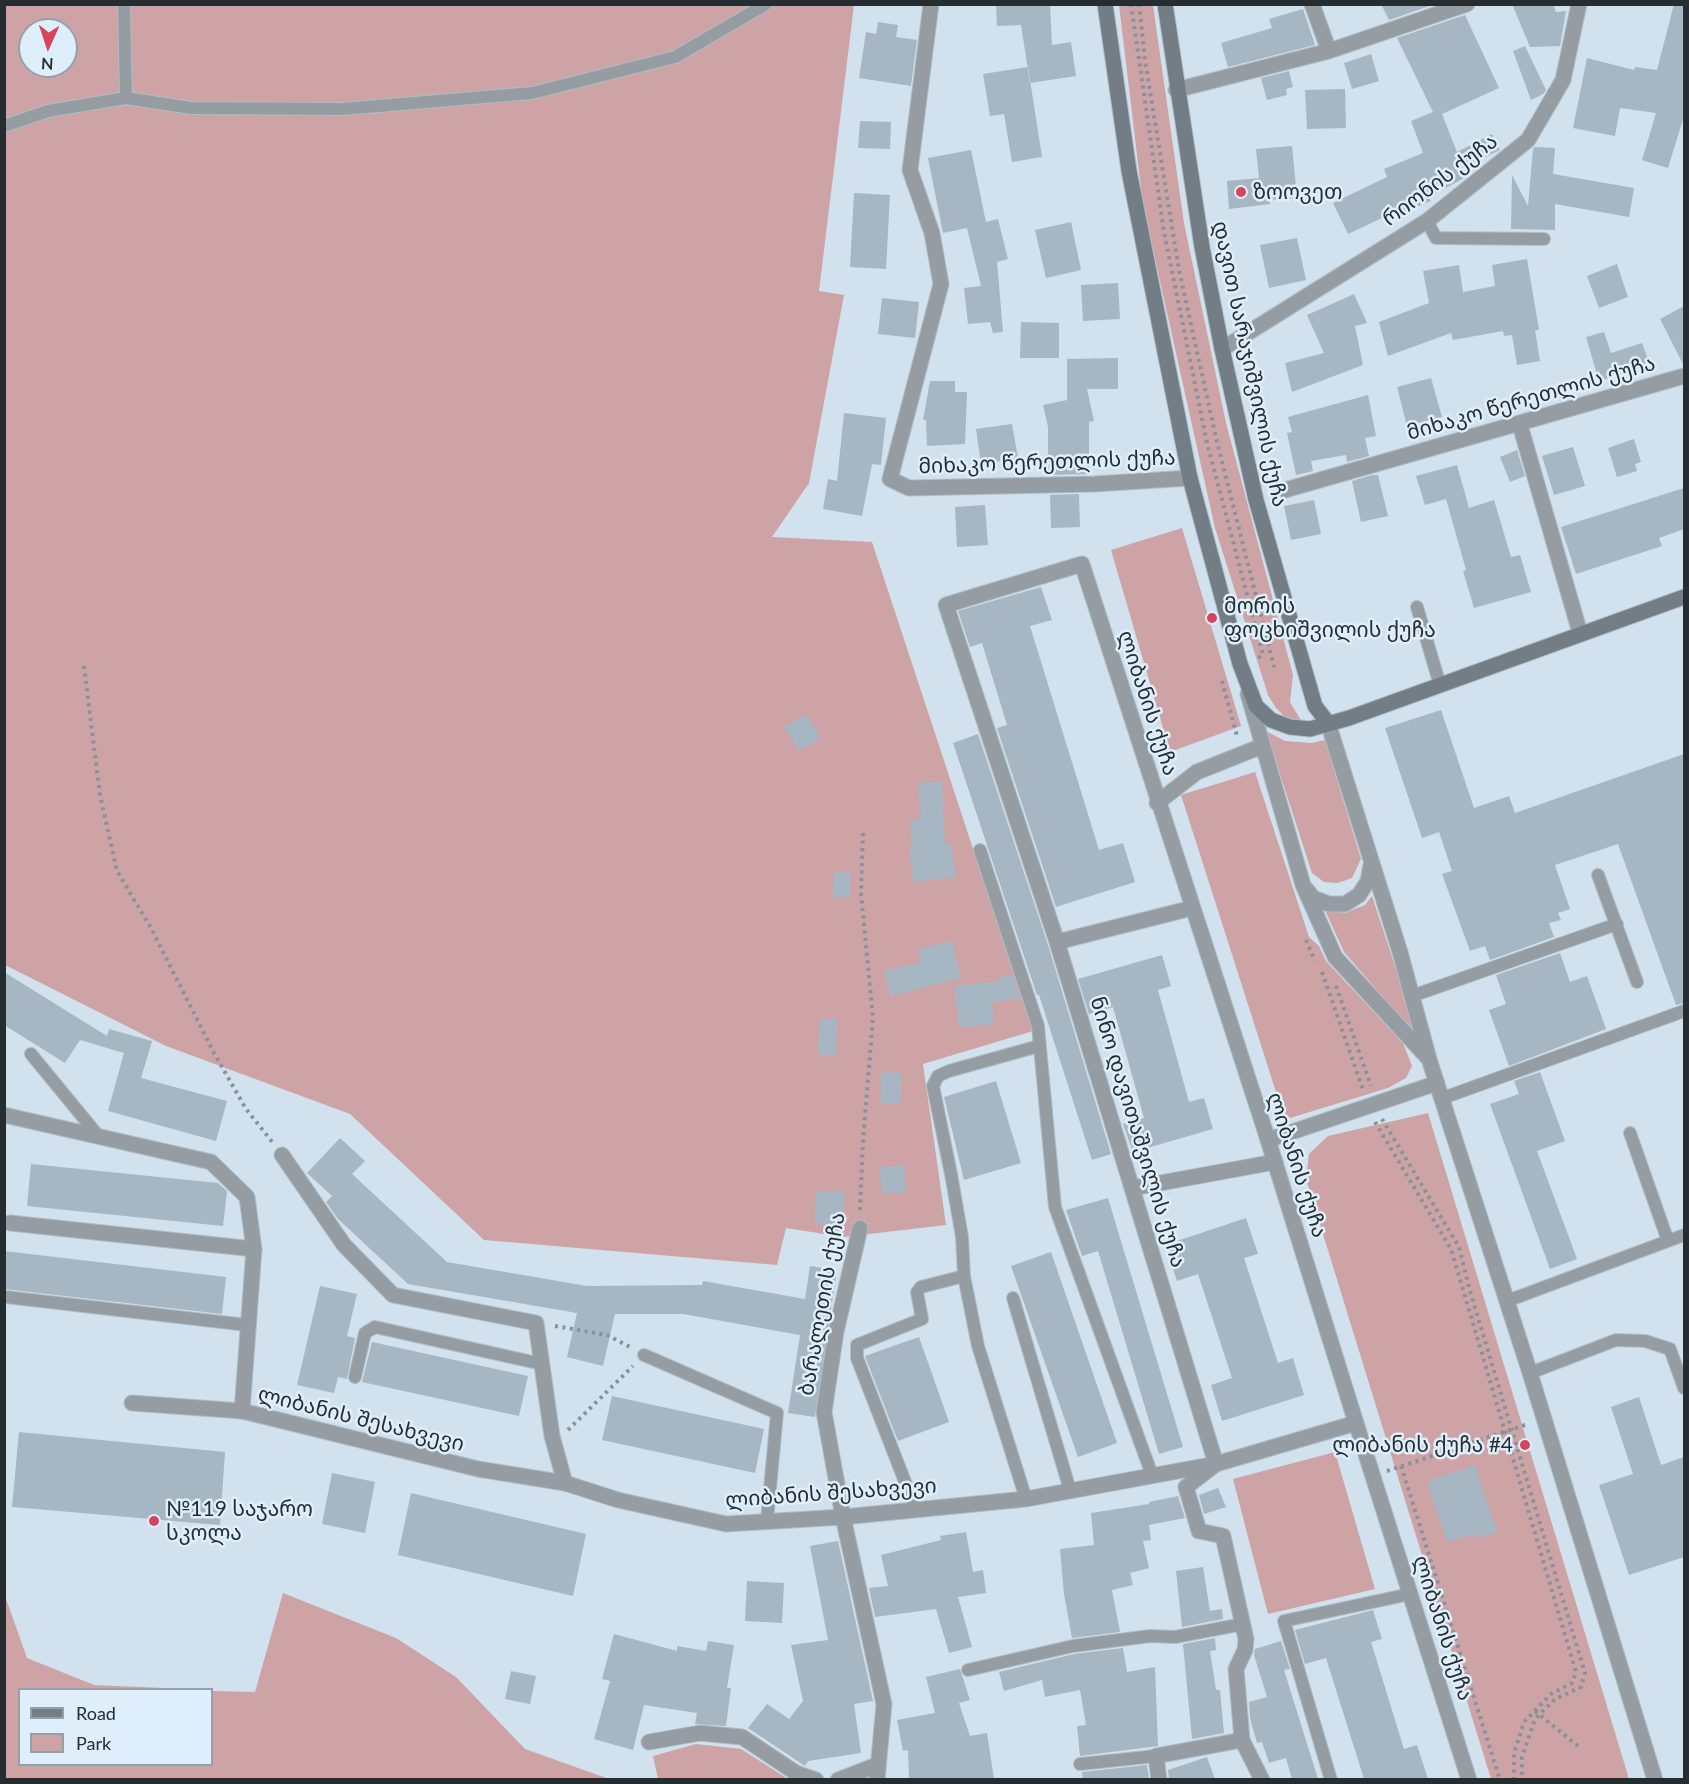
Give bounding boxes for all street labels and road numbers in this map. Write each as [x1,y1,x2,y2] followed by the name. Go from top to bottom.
[1377,129,1503,231] street label: რიონის ქუჩა
[1207,219,1293,509] street label: დავით სარაჯიშვილის ქუჩა
[1404,350,1658,446] street label: მიხაკო წერეთლის ქუჩა
[918,445,1176,479] street label: მიხაკო წერეთლის ქუჩა
[1113,627,1183,779] street label: ლიბანის ქუჩა
[1085,994,1191,1270] street label: ნინო დავითაშვილის ქუჩა
[1262,1089,1332,1241] street label: ლიბანის ქუჩა
[794,1211,850,1397] street label: ბარალეთის ქუჩა
[255,1381,467,1457] street label: ლიბანის შესახვევი
[724,1473,938,1513] street label: ლიბანის შესახვევი
[1408,1552,1478,1704] street label: ლიბანის ქუჩა

